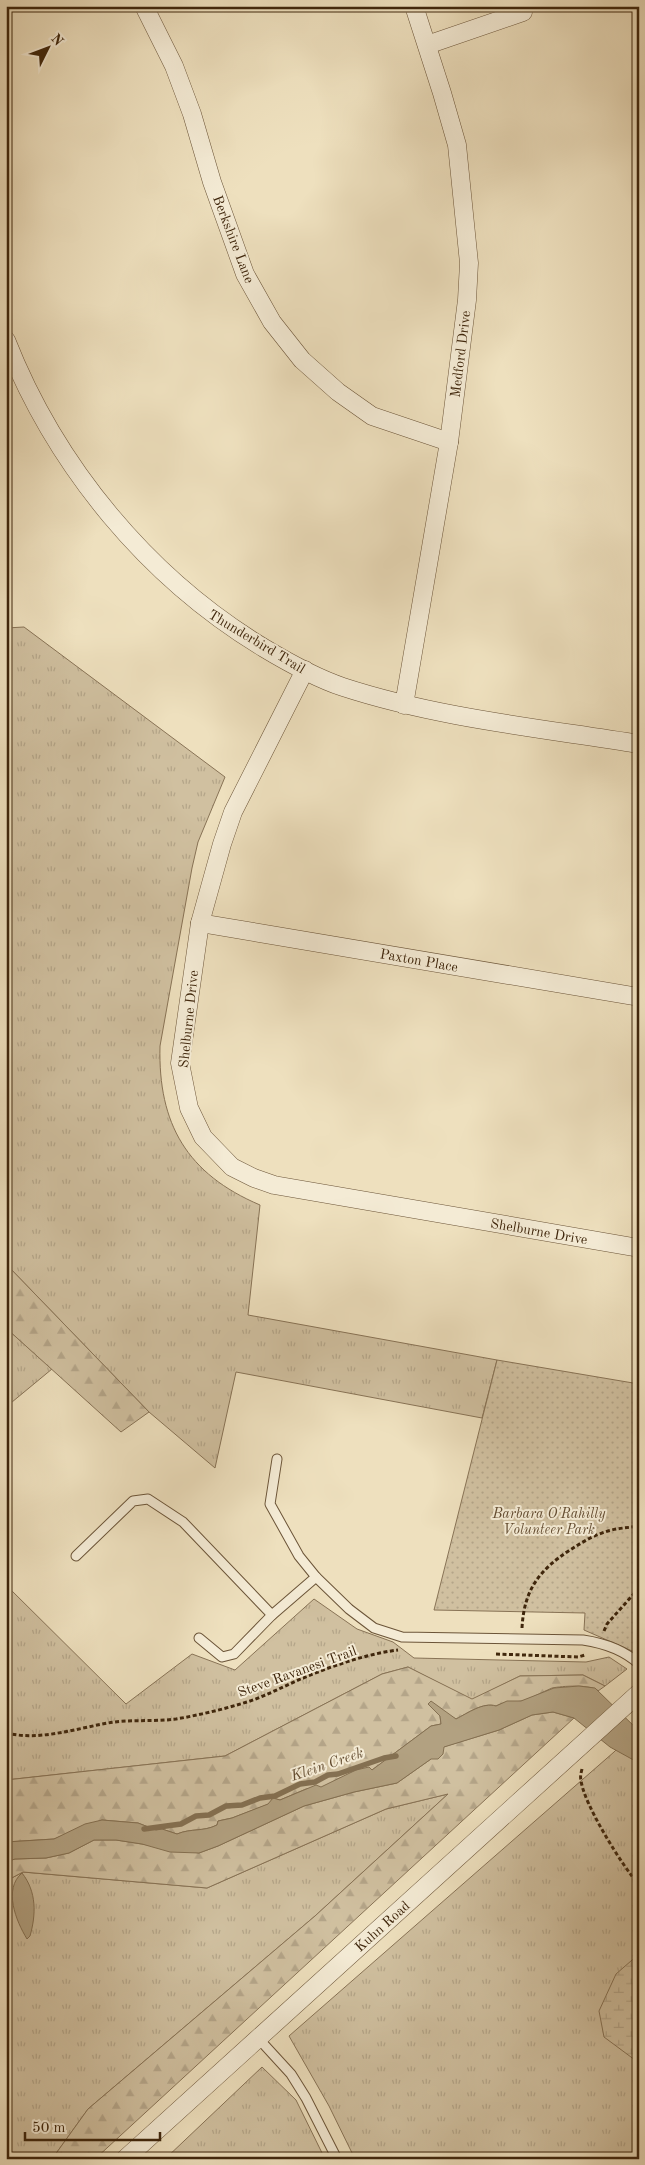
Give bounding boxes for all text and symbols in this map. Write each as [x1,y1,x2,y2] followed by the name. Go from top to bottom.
[22,22,72,72] north arrow
[48,31,66,49] text: N
[210,193,256,285] street label: Berkshire Lane
[449,310,473,398] street label: Medford Drive
[206,607,308,676] street label: Thunderbird Trail
[379,947,459,975] street label: Paxton Place
[177,969,201,1069] street label: Shelburne Drive
[489,1217,589,1247] street label: Shelburne Drive
[492,1507,606,1537] park label: Barbara O'Rahilly Volunteer Park
[236,1644,359,1700] street label: Steve Ravanesi Trail
[288,1746,366,1785] water label: Klein Creek
[353,1899,413,1955] street label: Kuhn Road
[25,2110,160,2142] scale bar
[32,2121,66,2136] text: 50 m

